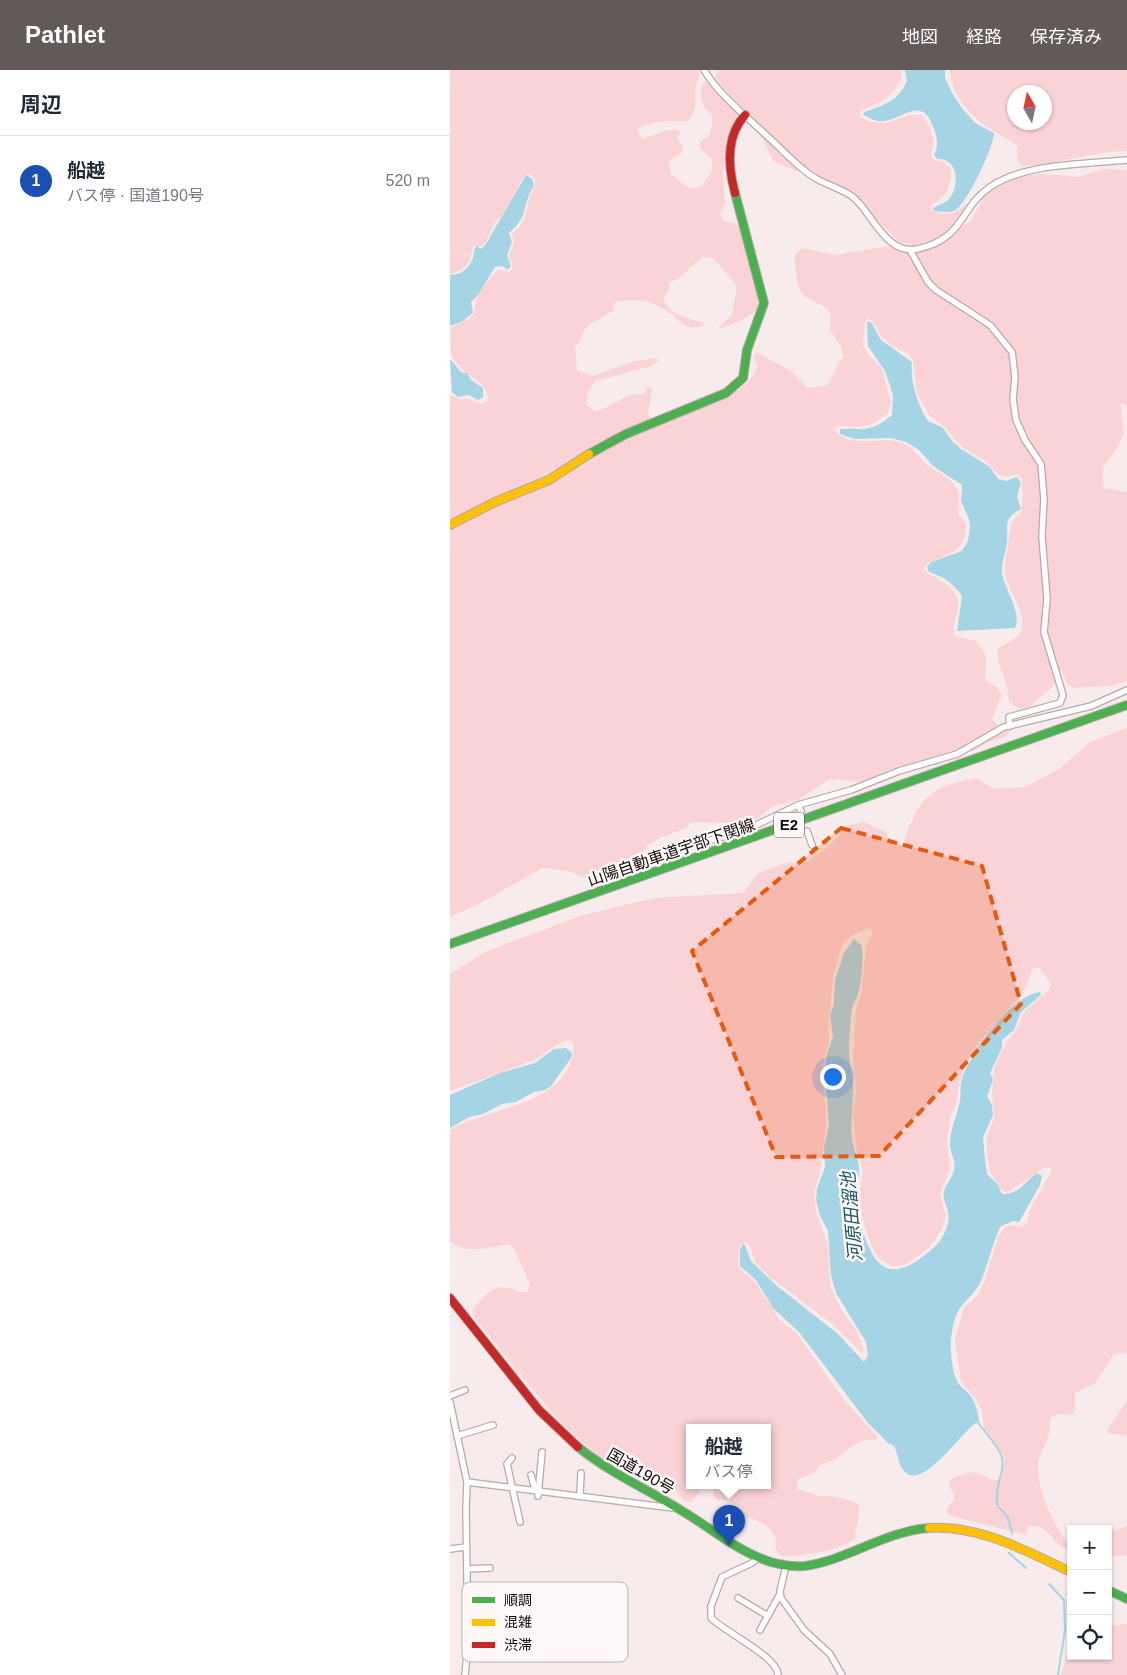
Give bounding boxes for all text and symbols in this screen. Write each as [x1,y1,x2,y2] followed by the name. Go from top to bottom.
[25,21,105,48] text: Pathlet
[902,27,938,47] text: 地図
[966,27,1002,47] text: 経路
[1030,27,1102,47] text: 保存済み
[1007,85,1052,130] north arrow
[20,93,62,116] text: 周辺
[67,160,105,181] text: 船越
[32,172,40,189] text: 1
[386,172,430,189] text: 520 m
[67,187,204,204] text: バス停 · 国道190号
[774,812,804,838] road number: E2
[585,816,757,889] street label: 山陽自動車道宇部下関線
[820,1064,846,1090] your location
[838,1169,866,1263] water label: 河原田溜池
[686,1424,771,1489] popup
[704,1436,743,1457] text: 船越
[604,1445,677,1497] street label: 国道190号
[704,1463,753,1480] text: バス停
[713,1505,745,1546] pin: 1
[1067,1525,1112,1660] map controls
[1067,1525,1112,1570] button: +
[1067,1570,1112,1615] button: −
[462,1582,628,1662] legend
[504,1592,532,1608] text: 順調
[504,1614,532,1630] text: 混雑
[1067,1615,1112,1660] button: locate
[504,1637,532,1653] text: 渋滞

